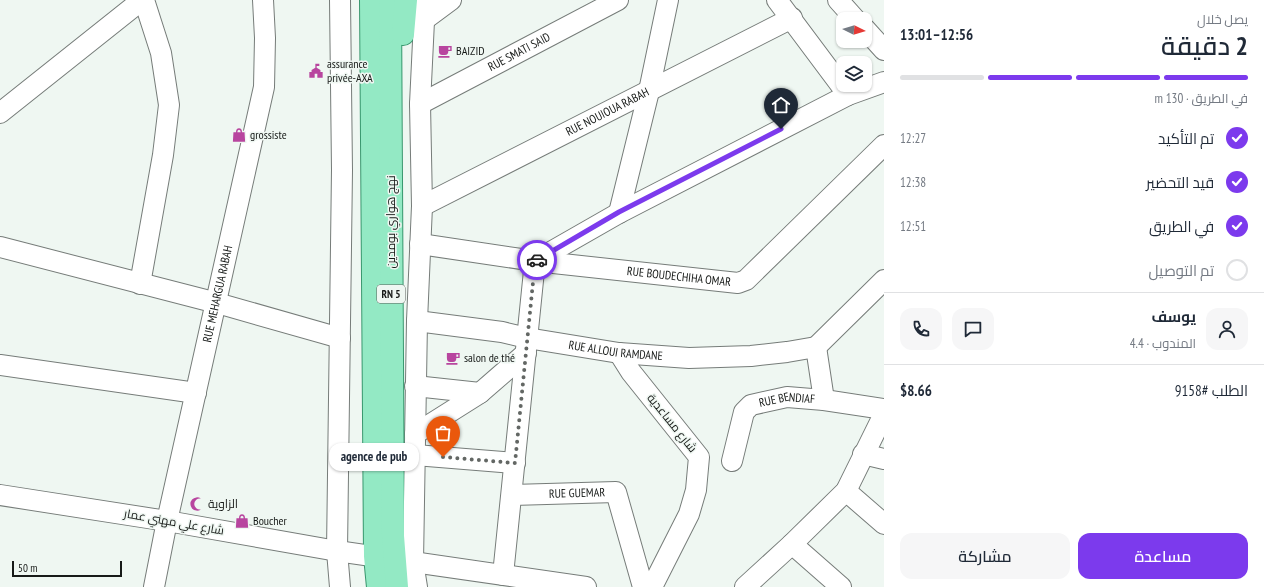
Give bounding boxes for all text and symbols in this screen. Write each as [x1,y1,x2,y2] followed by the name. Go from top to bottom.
[1197,11,1248,28] text: يصل خلال
[836,12,872,48] north arrow
[836,12,872,92] map controls
[900,25,973,44] text: 12:56–13:01
[485,29,553,74] street label: RUE SMATI SAID
[1161,29,1248,62] text: 2 دقيقة
[437,43,453,59] cafe icon: BAIZID
[456,43,485,58] place label: BAIZID
[327,56,373,85] place label: assurance privée-AXA
[836,56,872,92] button: layers
[308,63,324,79] public building icon: assurance privée-AXA
[563,84,651,139] street label: RUE NOUIOUA RABAH
[764,88,798,129] pin
[1155,90,1248,107] text: في الطريق · 130 m
[770,94,792,116] icon: home
[231,127,247,143] shop icon: grossiste
[250,127,287,142] place label: grossiste
[1226,127,1248,149] icon: check
[1158,129,1214,148] text: تم التأكيد
[900,130,926,147] text: 12:27
[1226,171,1248,193] icon: check
[1146,173,1214,192] text: قيد التحضير
[900,174,926,191] text: 12:38
[383,175,401,269] street label: نهج هواري بومدين
[1226,215,1248,237] icon: check
[1149,217,1214,236] text: في الطريق
[900,218,926,235] text: 12:51
[517,240,557,280] courier
[199,244,235,344] street label: RUE MEHARGUA RABAH
[526,249,548,271] icon: car
[1148,261,1214,280] text: تم التوصيل
[626,263,732,289] street label: RUE BOUDECHIHA OMAR
[377,285,405,303] road number: RN 5
[1151,307,1196,326] text: يوسف
[900,308,942,350] button: phone
[952,308,994,350] button: chat
[1206,308,1248,350] button: person
[1130,335,1196,352] text: المندوب · 4.4
[568,337,663,363] street label: RUE ALLOUI RAMDANE
[445,350,461,366] cafe icon: salon de thé
[464,350,515,365] place label: salon de thé
[900,381,932,400] text: $8.66
[1175,381,1248,400] text: الطلب #9158
[757,389,816,410] street label: RUE BENDIAF
[643,390,701,456] street label: شارع مساعدية
[426,416,460,457] pin
[432,422,454,444] icon: bag
[329,443,419,471] callout: agence de pub
[341,448,407,465] text: agence de pub
[549,484,605,501] street label: RUE GUEMAR
[189,496,205,512] mosque icon: الزاوية
[208,496,238,511] place label: الزاوية
[121,505,225,541] street label: شارع علي مهني عمار
[234,513,250,529] shop icon: Boucher
[253,513,288,528] place label: Boucher
[900,533,1070,579] button: مشاركة
[1078,533,1248,579] button: مساعدة
[12,559,122,578] scale bar
[18,561,37,575] text: 50 m

